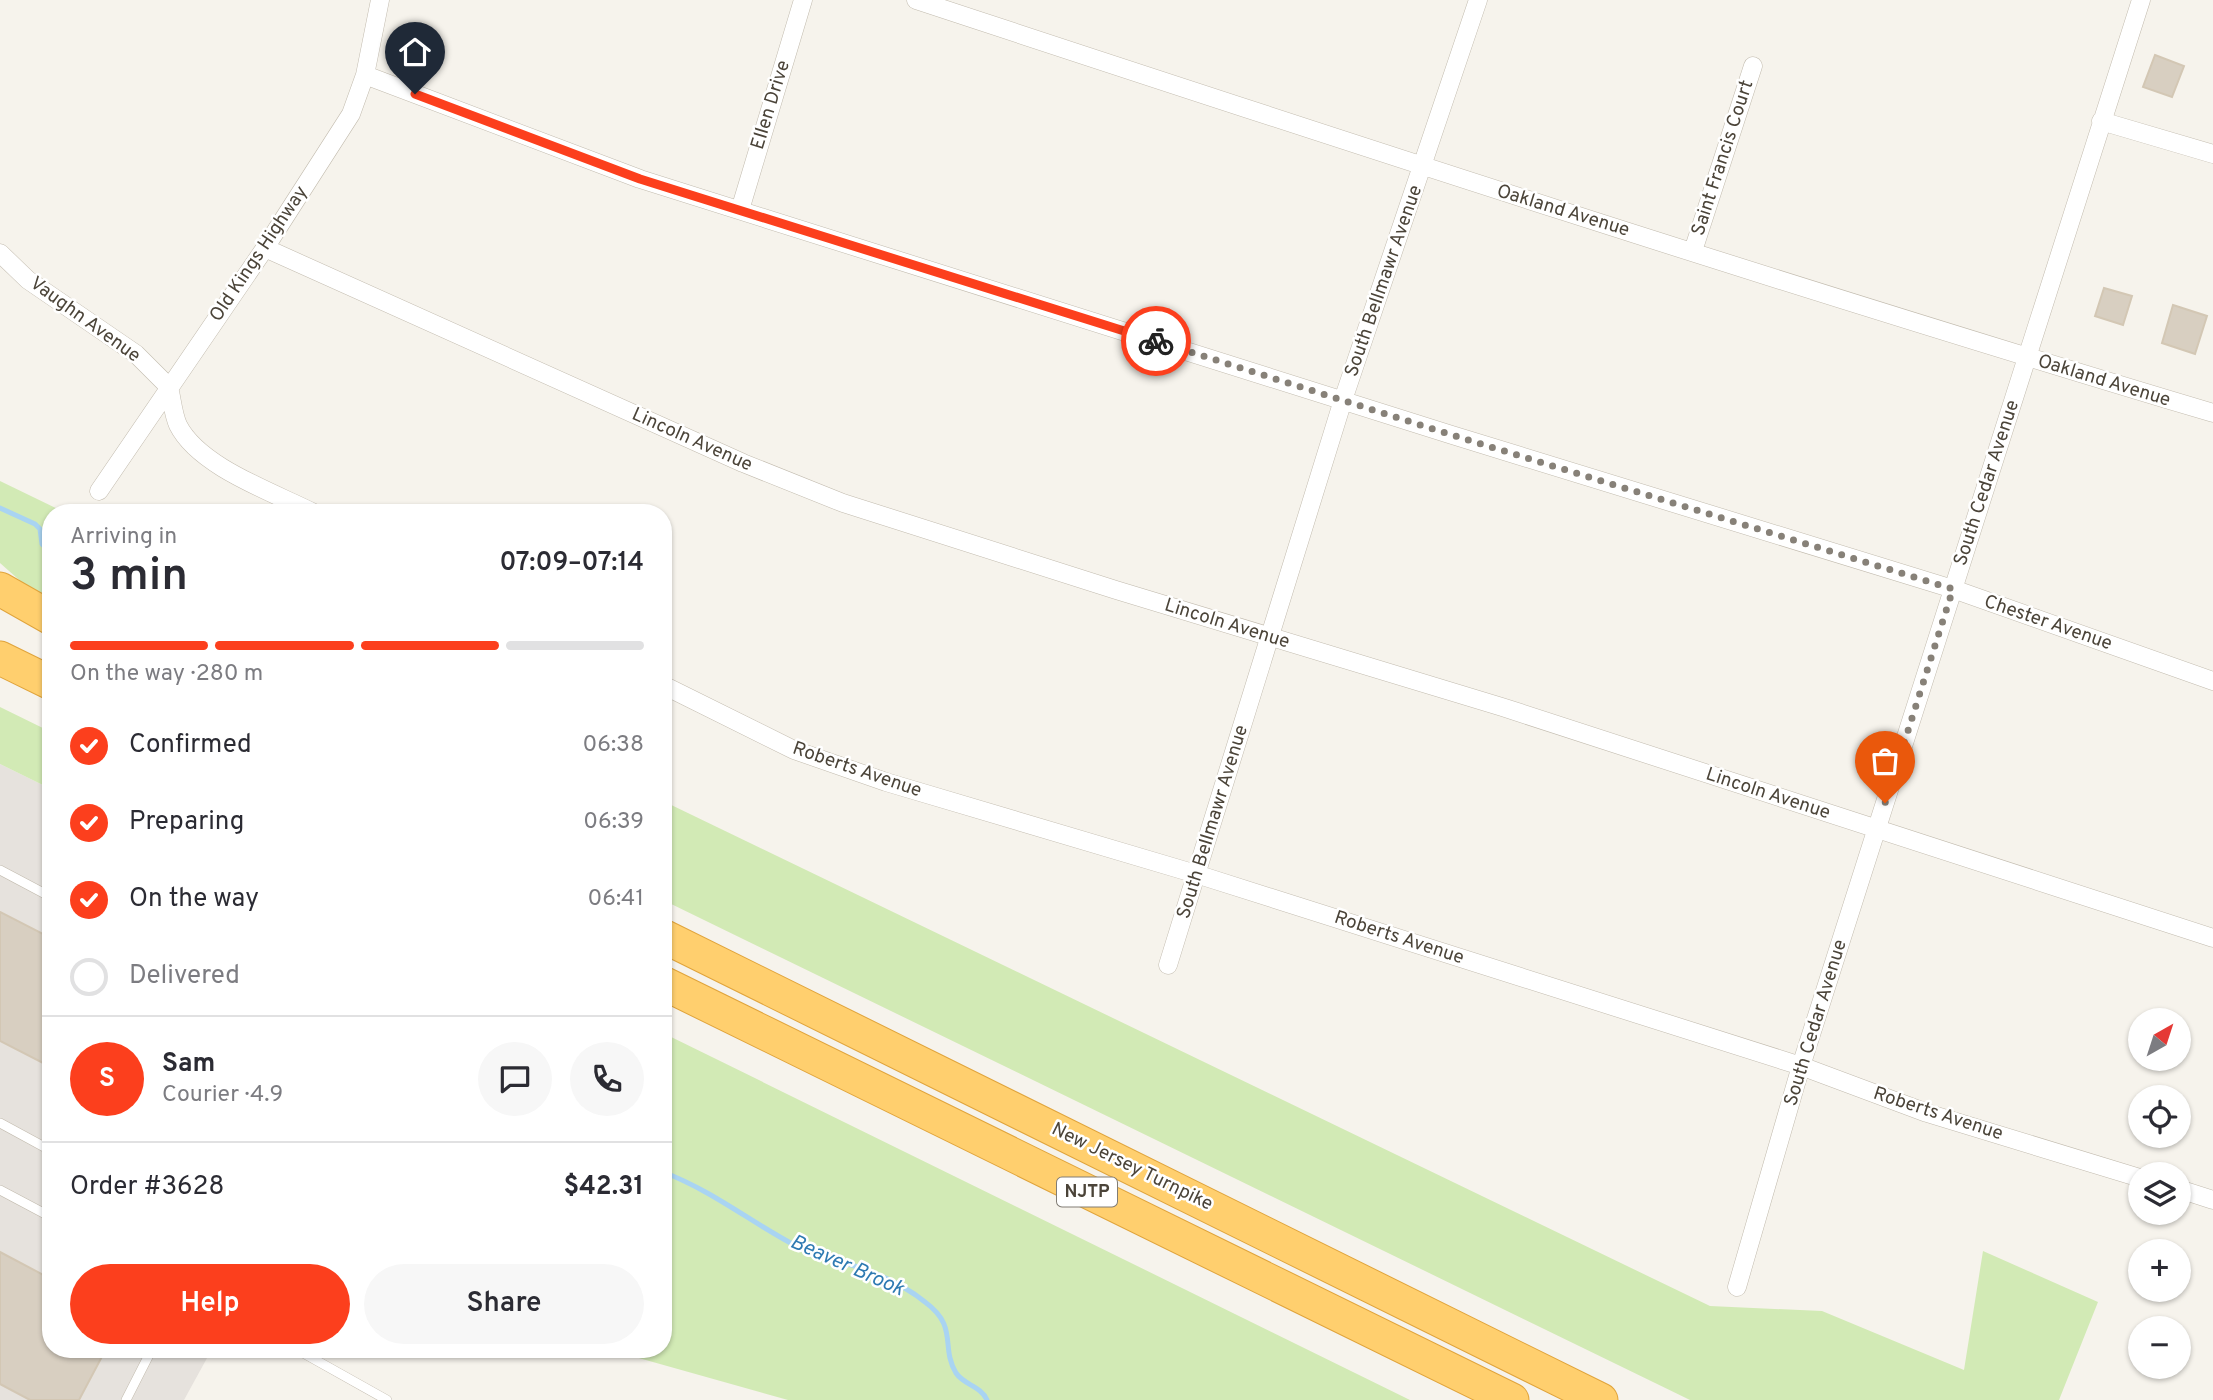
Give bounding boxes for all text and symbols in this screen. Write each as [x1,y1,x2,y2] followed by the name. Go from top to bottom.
[385,22,445,94] pin
[396,33,434,71] icon: home
[746,58,796,152] street label: Ellen Drive
[1687,77,1759,239] street label: Saint Francis Court
[1494,179,1632,243] street label: Oakland Avenue
[205,181,313,327] street label: Old Kings Highway
[1340,182,1428,380] street label: South Bellmawr Avenue
[25,272,145,368] street label: Vaughn Avenue
[1121,306,1191,376] courier
[1137,322,1175,360] icon: bike
[2035,349,2173,413] street label: Oakland Avenue
[1949,397,2025,569] street label: South Cedar Avenue
[628,403,756,477] street label: Lincoln Avenue
[70,523,177,552] text: Arriving in
[500,547,644,580] text: 07:09–07:14
[70,548,188,607] text: 3 min
[1981,590,2115,656] street label: Chester Avenue
[1162,594,1292,654] street label: Lincoln Avenue
[70,660,263,689] text: On the way · 280 m
[1172,722,1254,922] street label: South Bellmawr Avenue
[70,727,108,765] icon: check
[129,729,252,762] text: Confirmed
[582,731,644,760] text: 06:38
[1855,731,1915,803] pin
[789,737,925,803] street label: Roberts Avenue
[1866,742,1904,780] icon: bag
[1703,763,1833,825] street label: Lincoln Avenue
[70,804,108,842] icon: check
[129,806,244,839] text: Preparing
[583,808,644,837] text: 06:39
[70,881,108,919] icon: check
[129,883,259,916] text: On the way
[587,885,644,914] text: 06:41
[1331,906,1467,970] street label: Roberts Avenue
[1779,937,1853,1109] street label: South Cedar Avenue
[129,960,240,993] text: Delivered
[2128,1008,2191,1071] north arrow
[2128,1008,2191,1379] map controls
[478,1042,552,1116] button: chat
[570,1042,644,1116] button: phone
[162,1048,215,1081] text: Sam
[99,1063,115,1096] text: S
[162,1081,283,1110] text: Courier · 4.9
[1870,1082,2006,1146] street label: Roberts Avenue
[2128,1085,2191,1148] button: locate
[1047,1118,1217,1216] street label: New Jersey Turnpike
[2128,1162,2191,1225] button: layers
[70,1171,224,1204] text: Order #3628
[563,1171,644,1204] text: $42.31
[1057,1177,1117,1206] road number: NJTP
[786,1229,909,1303] water label: Beaver Brook
[2128,1239,2191,1302] button: +
[70,1264,350,1344] button: Help
[364,1264,644,1344] button: Share
[2128,1316,2191,1379] button: −

